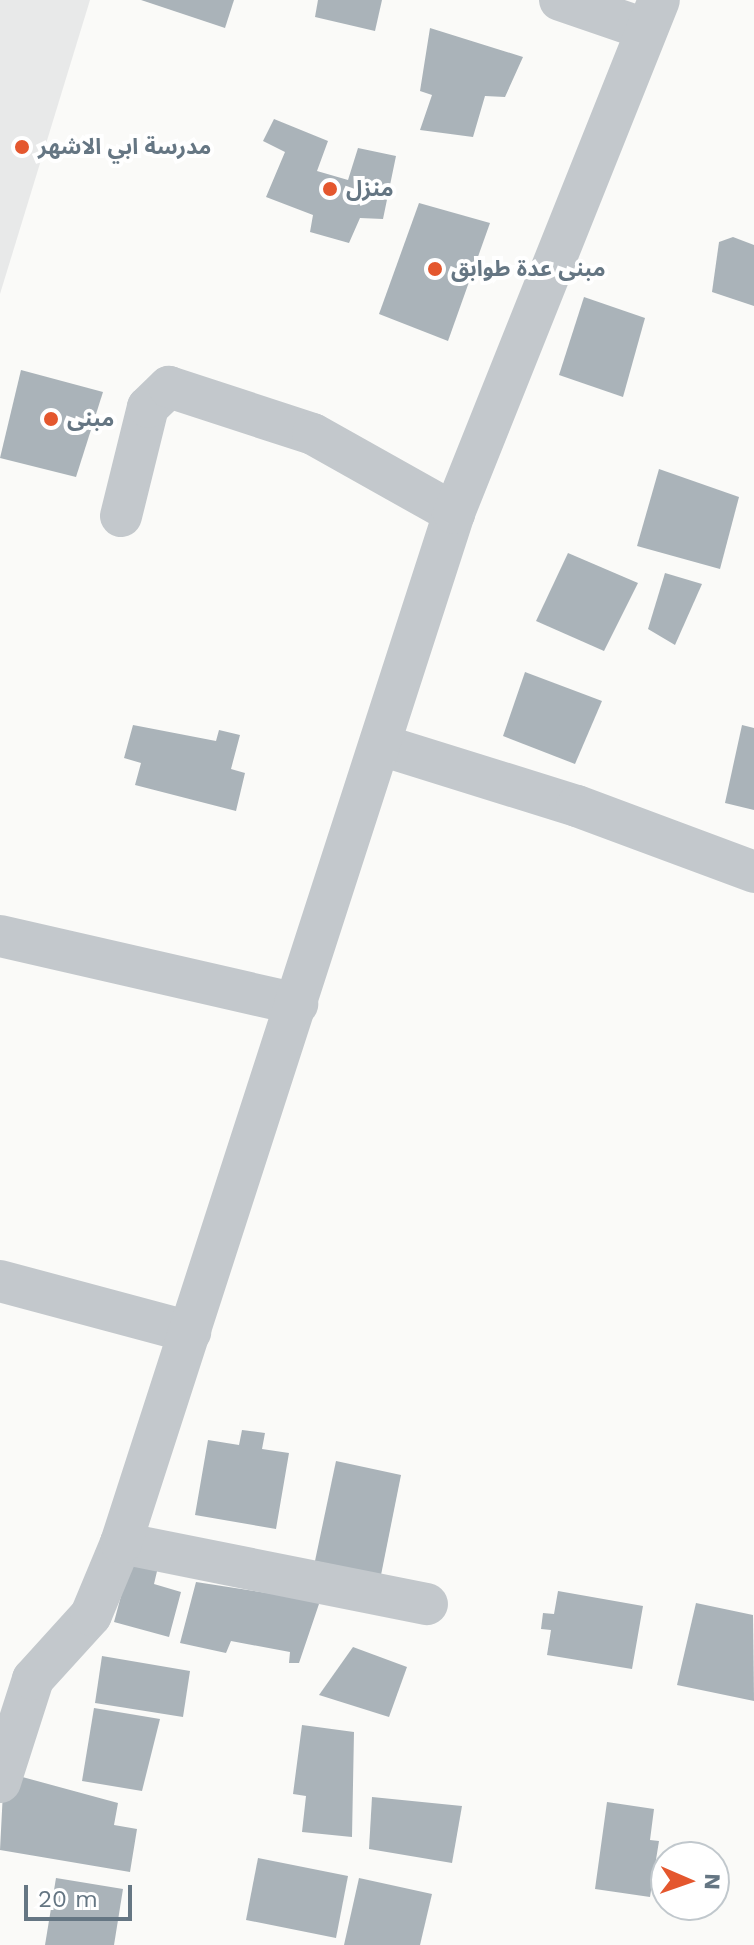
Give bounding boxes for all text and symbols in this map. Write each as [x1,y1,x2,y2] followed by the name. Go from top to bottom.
[38,134,211,160] place label: مدرسة ابي الاشهر
[13,138,31,156] marker: مدرسة ابي الاشهر
[346,176,393,202] place label: منزل
[321,180,339,198] marker: منزل
[451,256,606,282] place label: مبنى عدة طوابق
[426,260,444,278] marker: مبنى عدة طوابق
[67,406,114,432] place label: مبنى
[42,410,60,428] marker: مبنى
[650,1841,730,1921] north arrow
[28,1869,136,1919] scale bar
[700,1873,725,1890] text: N
[38,1885,98,1913] text: 20 m

